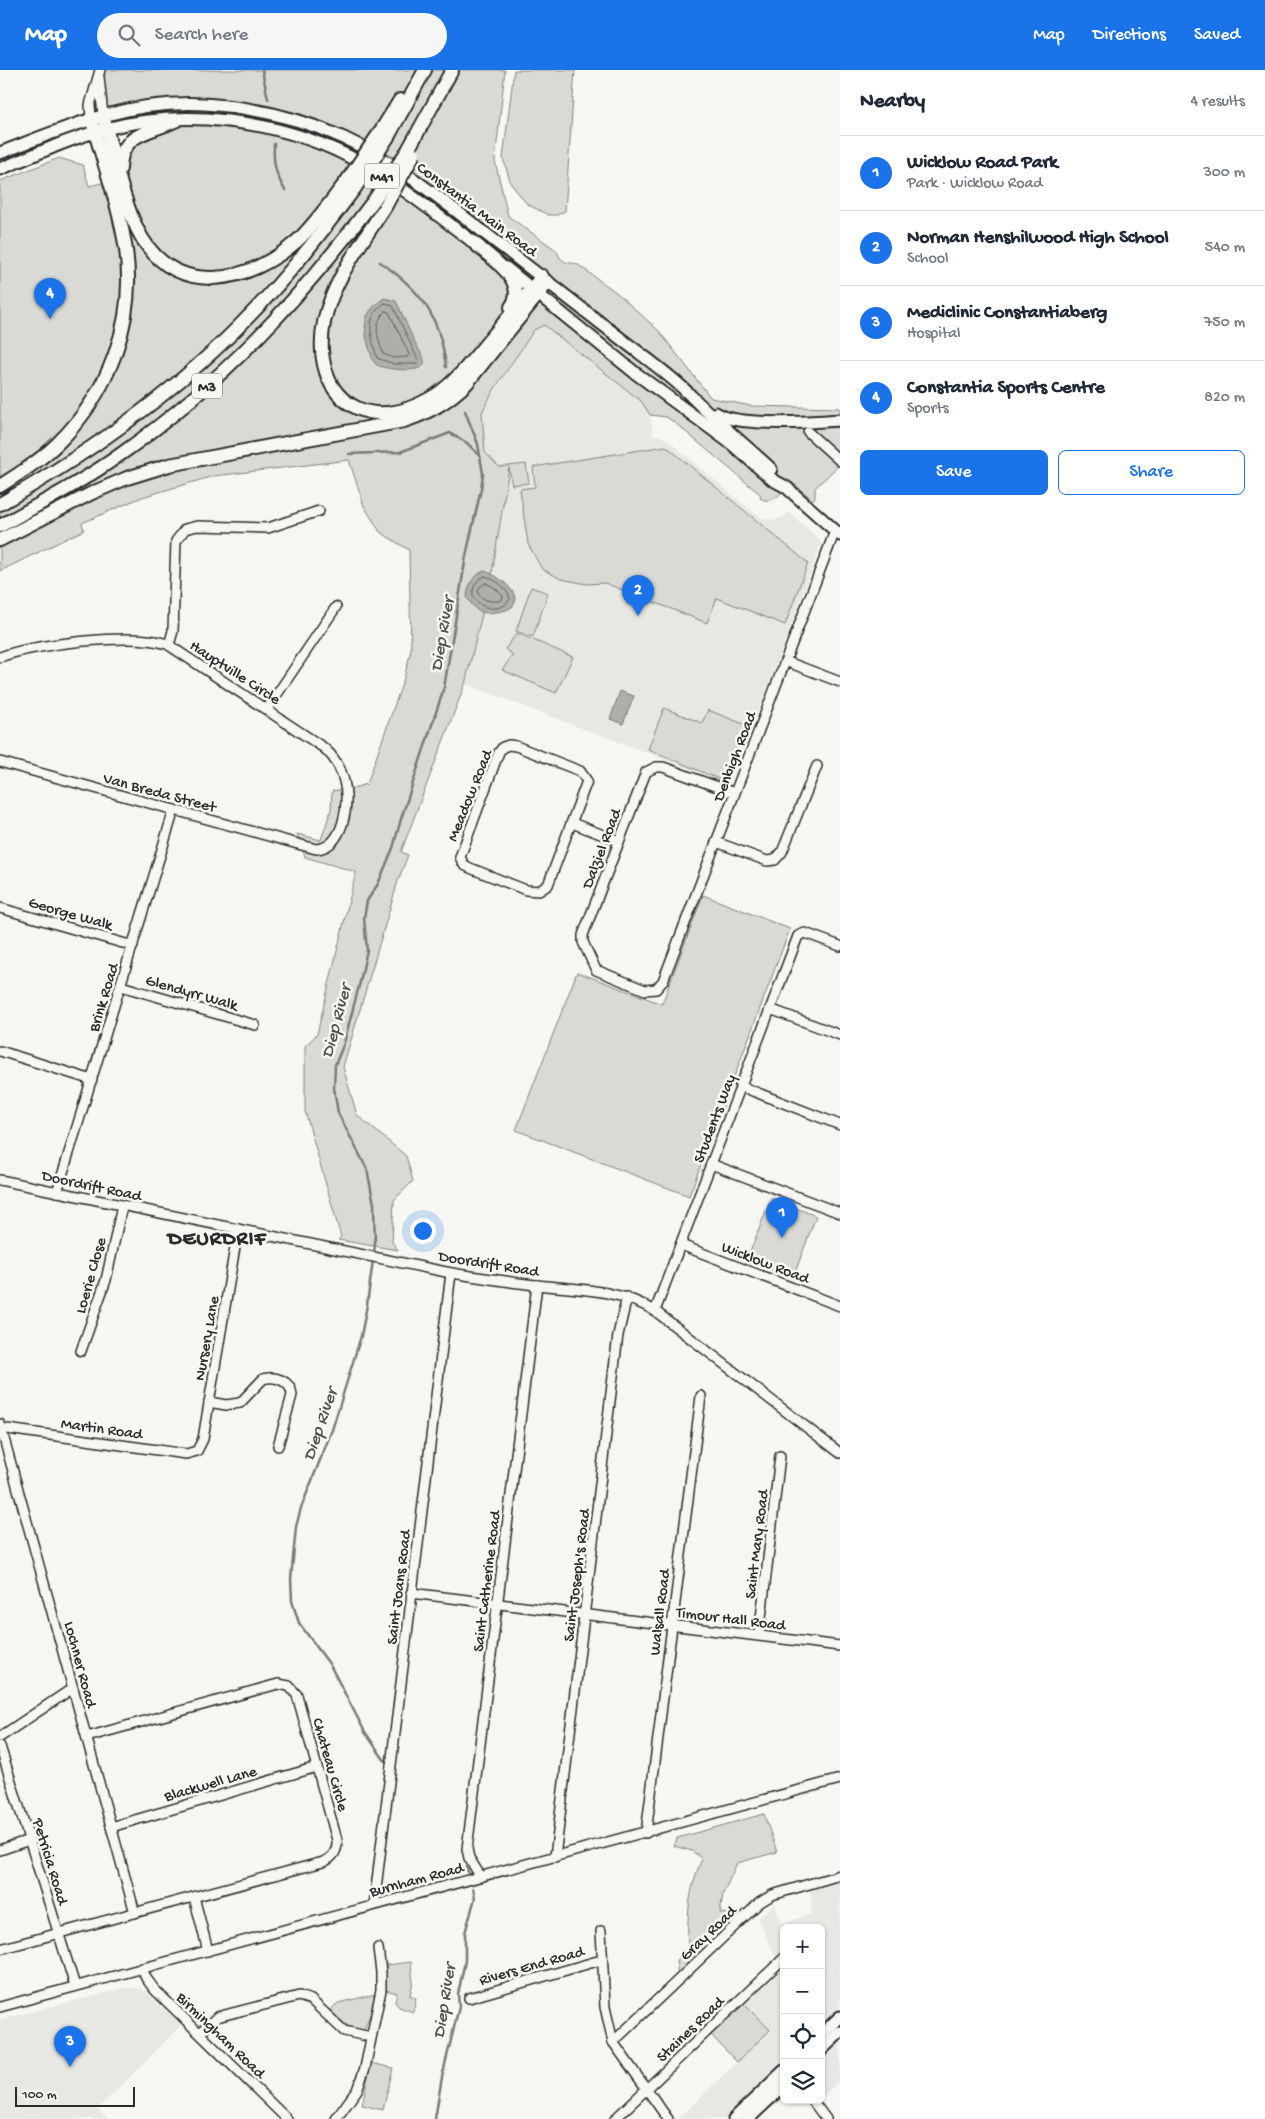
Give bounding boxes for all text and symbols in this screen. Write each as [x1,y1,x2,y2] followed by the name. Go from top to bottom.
[97,13,447,58] search box
[25,21,67,50] text: Map
[115,21,143,49] icon: search
[155,24,248,47] text: Search here
[1033,25,1065,46] text: Map
[1093,25,1166,46] text: Directions
[1194,25,1240,46] text: Saved
[860,90,925,115] text: Nearby
[1190,93,1245,112] text: 4 results
[907,152,1058,175] text: Wicklow Road Park
[412,159,541,263] street label: Constantia Main Road
[364,164,400,188] road number: M41
[873,164,879,183] text: 1
[1203,164,1245,183] text: 300 m
[907,175,1043,194] text: Park · Wicklow Road
[907,227,1169,250] text: Norman Henshilwood High School
[872,239,880,258] text: 2
[1205,239,1245,258] text: 540 m
[907,250,949,269] text: School
[34,278,66,319] pin: 4
[907,302,1107,325] text: Mediclinic Constantiaberg
[872,314,880,333] text: 3
[1204,314,1245,333] text: 750 m
[907,325,961,344] text: Hospital
[192,374,222,398] road number: M3
[907,377,1105,400] text: Constantia Sports Centre
[872,389,880,408] text: 4
[1204,389,1245,408] text: 820 m
[907,400,949,419] text: Sports
[860,450,1048,495] button: Save
[1058,450,1245,495] button: Share
[622,575,654,616] pin: 2
[427,592,461,673] water label: Diep River
[185,637,284,711] street label: Hauptville Circle
[710,708,763,806] street label: Denbigh Road
[444,746,499,845] street label: Meadow Road
[100,770,219,819] street label: Van Breda Street
[579,805,628,893] street label: Dalziel Road
[26,894,116,937] street label: George Walk
[86,960,125,1036] street label: Brink Road
[143,972,241,1017] street label: Glendyrr Walk
[318,979,358,1061] water label: Diep River
[691,1072,742,1166] street label: Students Way
[39,1167,144,1208] street label: Doordrift Road
[766,1197,798,1238] pin: 1
[410,1218,436,1244] your location
[166,1228,267,1253] district label: DEURDRIF
[72,1235,112,1316] street label: Loerie Close
[718,1239,813,1290] street label: Wicklow Road
[436,1248,542,1283] street label: Doordrift Road
[192,1294,225,1382] street label: Nursery Lane
[299,1383,345,1464] water label: Diep River
[60,1415,145,1446] street label: Martin Road
[742,1487,775,1600] street label: Saint Mary Road
[561,1506,596,1643] street label: Saint Joseph's Road
[470,1508,507,1653] street label: Saint Catherine Road
[384,1527,417,1646] street label: Saint Joans Road
[647,1567,676,1657] street label: Walsall Road
[674,1604,788,1637] street label: Timour Hall Road
[58,1620,100,1712] street label: Lochner Road
[306,1716,351,1815] street label: Chateau Circle
[162,1763,260,1808] street label: Blackwell Lane
[26,1816,71,1909] street label: Petricia Road
[367,1859,468,1903] street label: Burnham Road
[677,1902,743,1966] street label: Gray Road
[780,1924,825,2104] map controls
[780,1924,825,1969] button: +
[477,1943,588,1991] street label: Rivers End Road
[429,1959,462,2040] water label: Diep River
[780,1969,825,2014] button: −
[170,1989,269,2085] street label: Birmingham Road
[654,1992,730,2067] street label: Staines Road
[780,2014,825,2059] button: locate
[54,2026,86,2067] pin: 3
[780,2059,825,2104] button: layers
[15,2084,135,2107] scale bar
[22,2087,57,2104] text: 100 m

